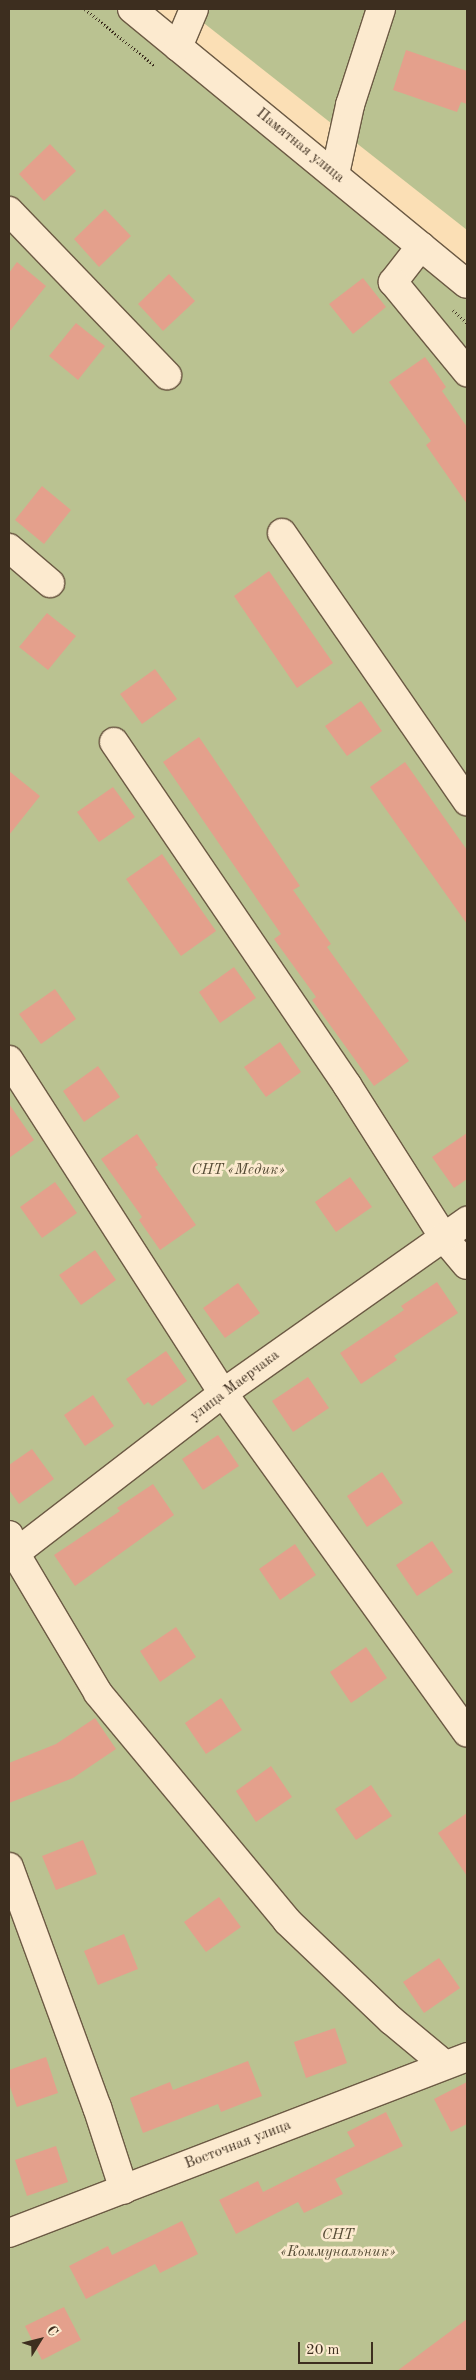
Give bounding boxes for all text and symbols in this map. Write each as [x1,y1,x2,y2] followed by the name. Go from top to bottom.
[252,105,348,187] street label: Памятная улица
[191,1162,285,1180] park label: СНТ «Медик»
[187,1347,283,1425] street label: улица Маерчака
[182,2116,294,2174] street label: Восточная улица
[281,2226,395,2261] park label: СНТ «Коммунальник»
[15,2315,65,2365] north arrow
[44,2323,61,2339] text: С
[301,2332,376,2364] scale bar
[306,2343,340,2358] text: 20 m

